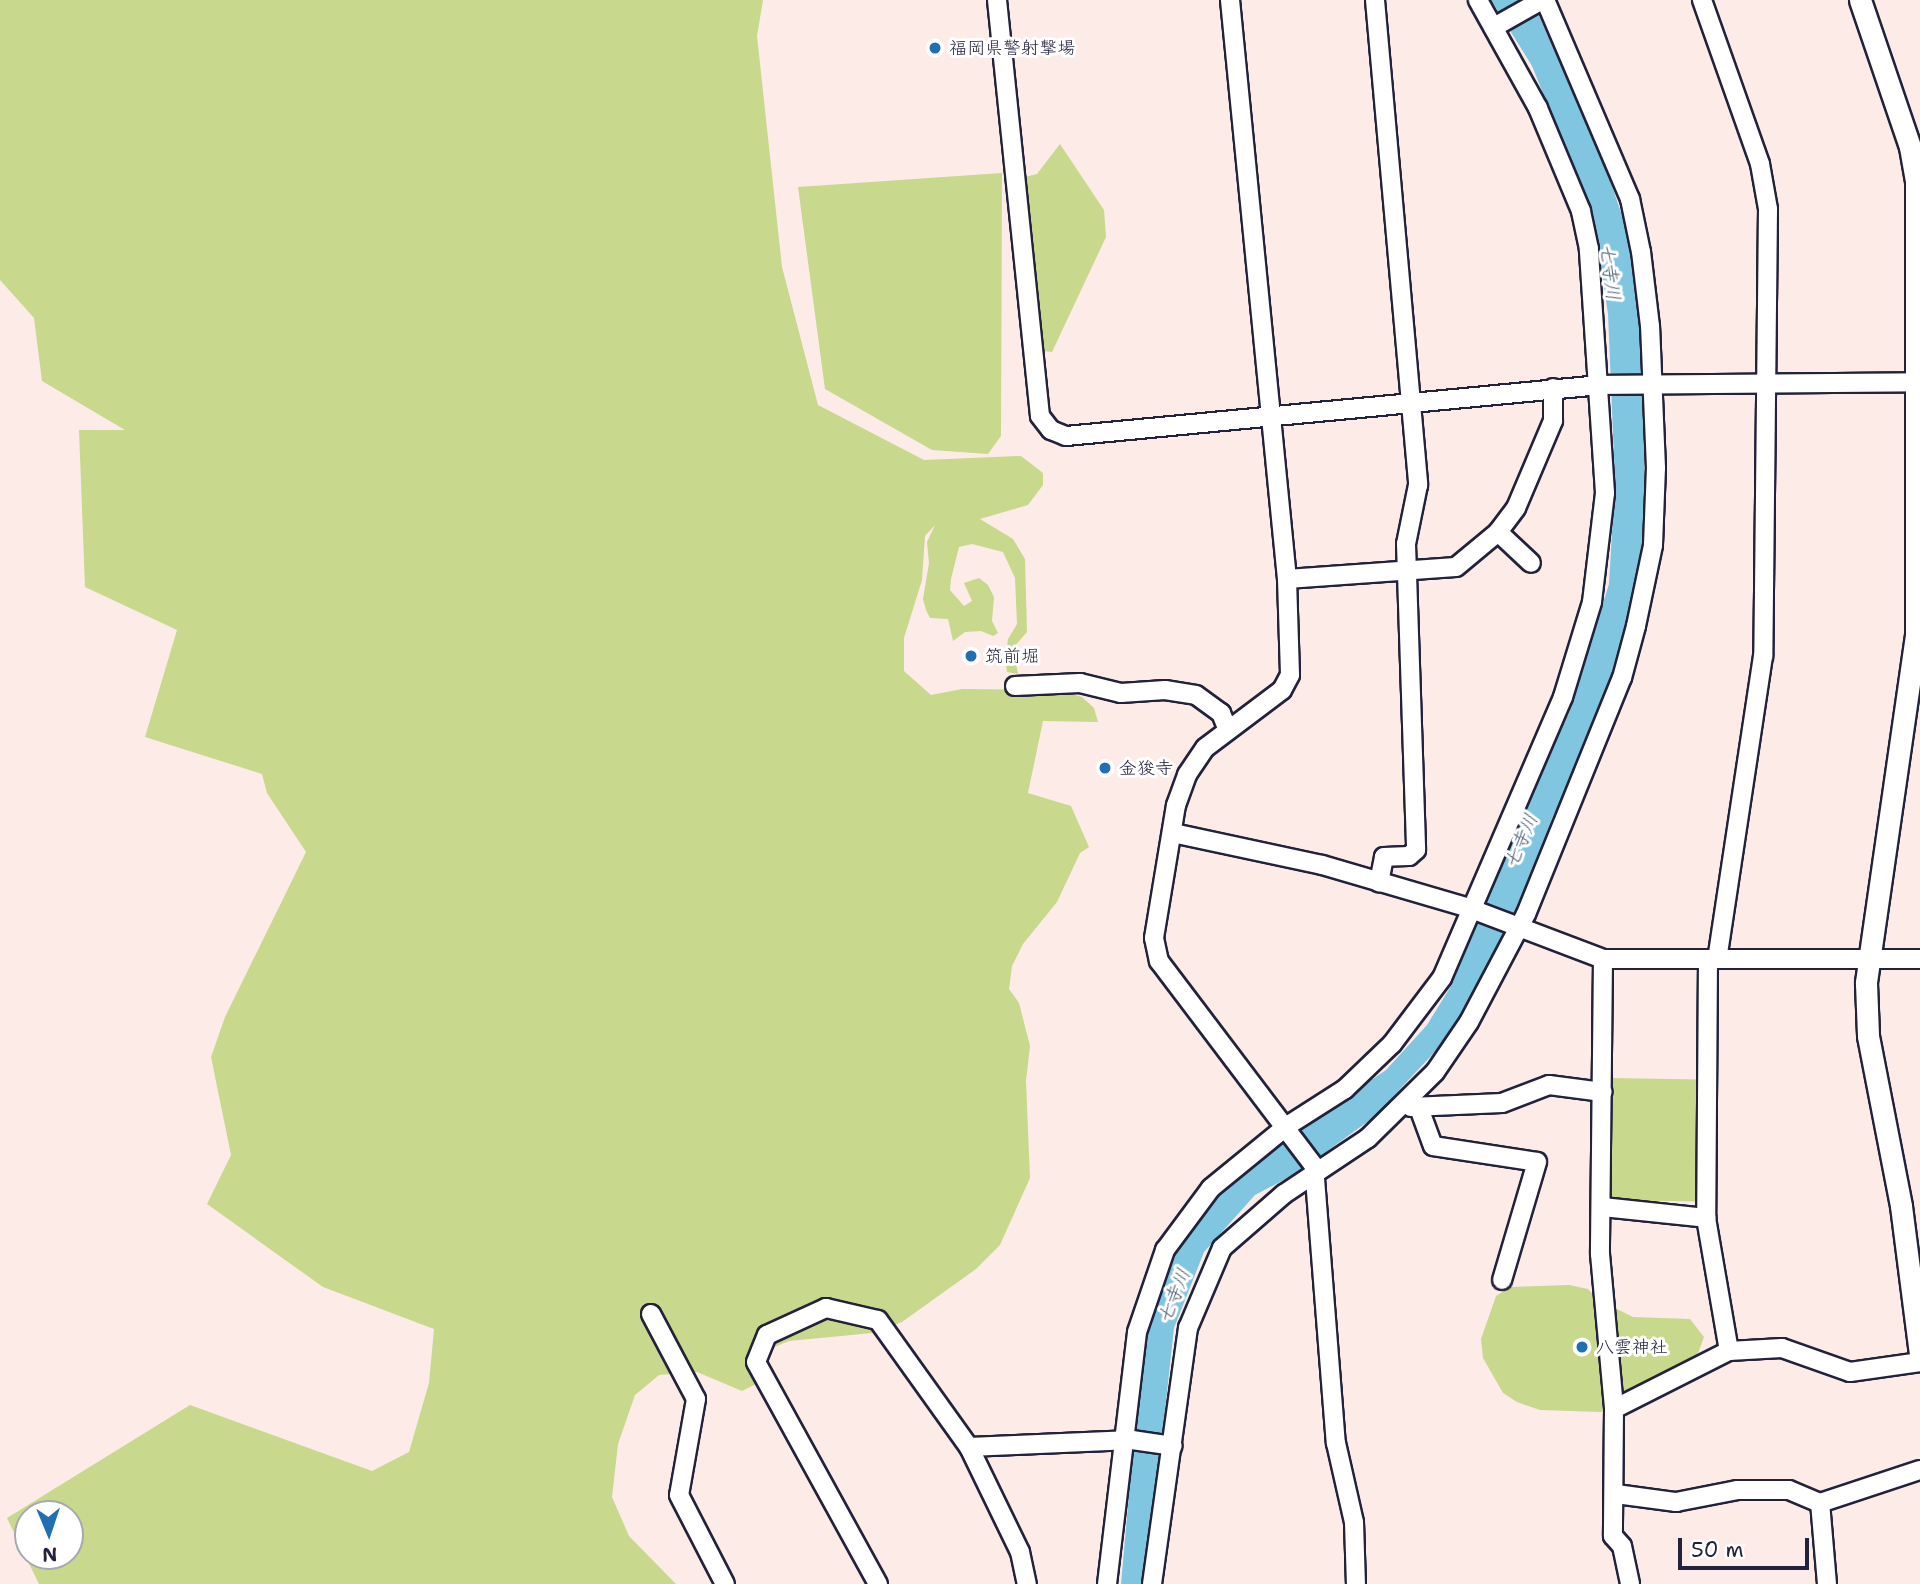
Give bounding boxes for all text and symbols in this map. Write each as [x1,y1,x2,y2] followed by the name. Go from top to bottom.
[949,37,1075,59] place label: 福岡県警射撃場
[927,40,943,56] marker: 福岡県警射撃場
[1595,242,1625,302] water label: 七寺川
[985,645,1039,667] place label: 筑前堀
[963,648,979,664] marker: 筑前堀
[1119,757,1173,779] place label: 金狻寺
[1097,760,1113,776] marker: 金狻寺
[1499,810,1543,872] water label: 七寺川
[1153,1265,1195,1327] water label: 七寺川
[1596,1336,1668,1358] place label: 八雲神社
[1574,1339,1590,1355] marker: 八雲神社
[14,1500,84,1570] north arrow
[1682,1524,1813,1568] scale bar
[1691,1536,1744,1564] text: 50 m
[42,1542,58,1567] text: N

